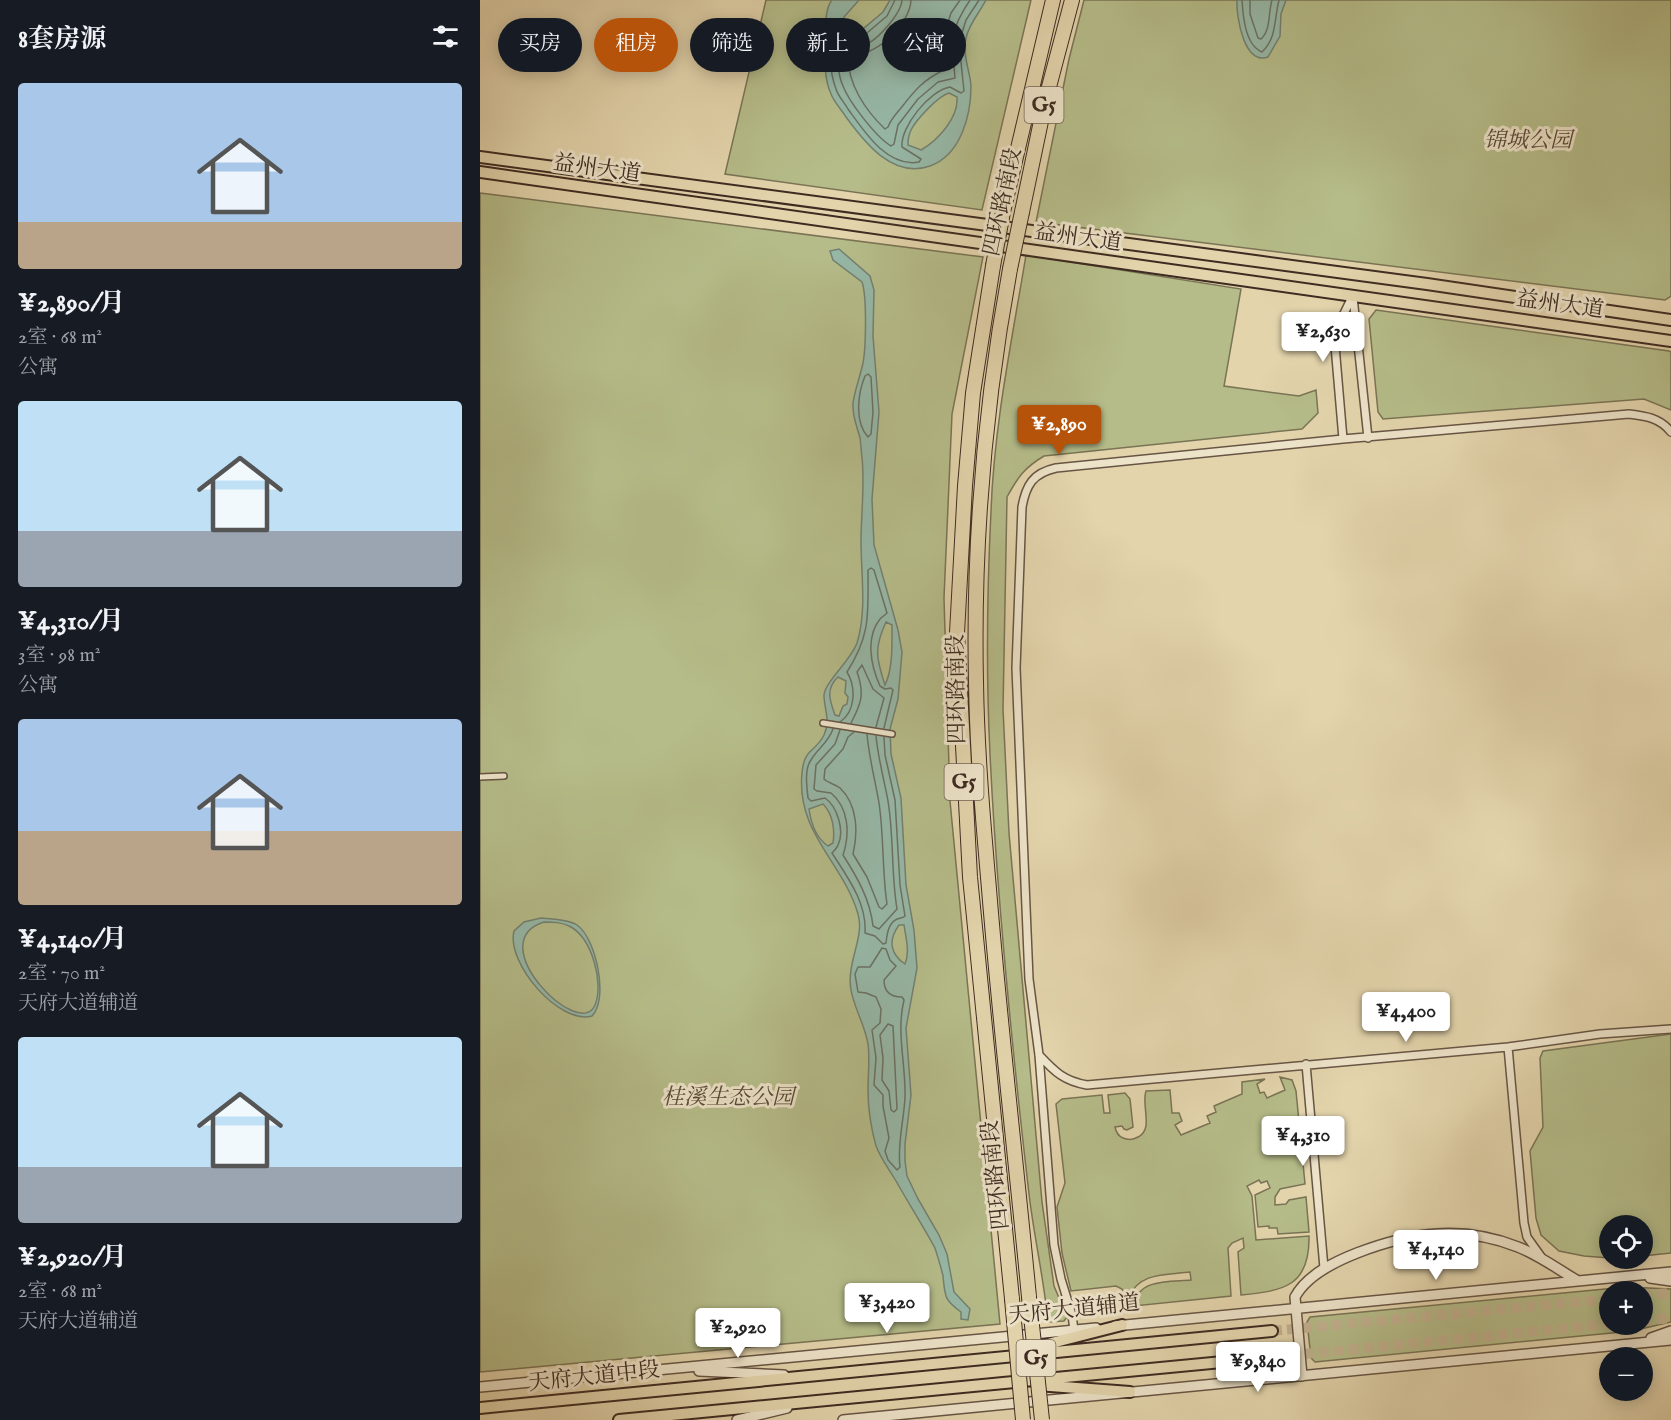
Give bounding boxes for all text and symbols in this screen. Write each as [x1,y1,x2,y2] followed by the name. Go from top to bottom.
[498,18,582,72] chip: 买房
[594,18,678,72] chip: 租房
[690,18,774,72] chip: 筛选
[786,18,870,72] chip: 新上
[882,18,966,72] chip: 公寓
[429,20,462,53] icon: filters
[18,23,106,56] text: 8套房源
[1024,87,1064,123] road number: G5
[186,122,294,230] icon: home
[1484,127,1575,155] park label: 锦城公园
[978,145,1028,259] street label: 四环路南段
[551,149,643,189] street label: 益州大道
[1032,218,1124,258] street label: 益州大道
[1514,285,1606,325] street label: 益州大道
[18,287,125,320] text: ¥2,890/月
[1274,312,1372,363] pin: ¥2,630
[1295,319,1351,344] text: ¥2,630
[18,325,102,350] text: 2室 · 68 m²
[18,355,58,380] text: 公寓
[1010,405,1108,456] pin: ¥2,890
[1031,412,1087,437] text: ¥2,890
[186,440,294,548] icon: home
[18,605,124,638] text: ¥4,310/月
[942,634,972,744] street label: 四环路南段
[18,643,101,668] text: 3室 · 98 m²
[18,673,58,698] text: 公寓
[186,758,294,866] icon: home
[944,764,984,800] road number: G5
[18,923,127,956] text: ¥4,140/月
[18,961,105,986] text: 2室 · 70 m²
[18,991,138,1016] text: 天府大道辅道
[1357,992,1455,1043] pin: ¥4,400
[1376,999,1436,1024] text: ¥4,400
[186,1076,294,1184] icon: home
[662,1084,797,1112] park label: 桂溪生态公园
[1254,1116,1352,1167] pin: ¥4,310
[976,1119,1016,1231] street label: 四环路南段
[1276,1123,1330,1148] text: ¥4,310
[1599,1215,1653,1401] map controls
[1599,1215,1653,1269] button: locate
[1387,1230,1485,1281] pin: ¥4,140
[1407,1237,1465,1262] text: ¥4,140
[18,1241,127,1274] text: ¥2,920/月
[18,1279,102,1304] text: 2室 · 68 m²
[1599,1281,1653,1335] button: +
[838,1283,936,1334] pin: ¥3,420
[1007,1289,1141,1331] street label: 天府大道辅道
[859,1290,915,1315] text: ¥3,420
[689,1308,787,1359] pin: ¥2,920
[18,1309,138,1334] text: 天府大道辅道
[709,1315,767,1340] text: ¥2,920
[1016,1340,1056,1376] road number: G5
[1209,1342,1307,1393] pin: ¥9,840
[1599,1347,1653,1401] button: −
[1230,1349,1286,1374] text: ¥9,840
[527,1356,661,1398] street label: 天府大道中段

